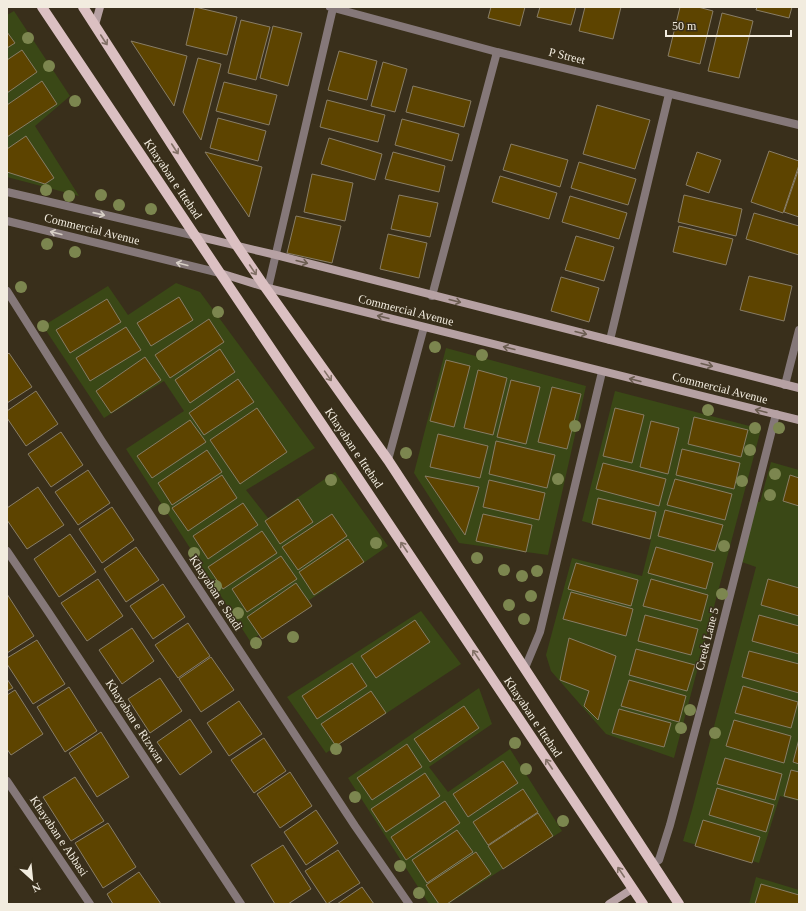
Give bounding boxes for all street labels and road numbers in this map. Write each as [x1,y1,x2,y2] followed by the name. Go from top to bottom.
[547,45,587,67] street label: P Street
[141,136,205,222] street label: Khayaban e Ittehad
[43,210,141,248] street label: Commercial Avenue
[357,291,455,329] street label: Commercial Avenue
[671,369,769,407] street label: Commercial Avenue
[322,405,386,491] street label: Khayaban e Ittehad
[187,553,246,634] street label: Khayaban e Saadi
[692,606,722,672] street label: Creek Lane 5
[501,674,565,760] street label: Khayaban e Ittehad
[103,677,167,765] street label: Khayaban e Rizwan
[27,793,91,879] street label: Khayaban e Abbasi

